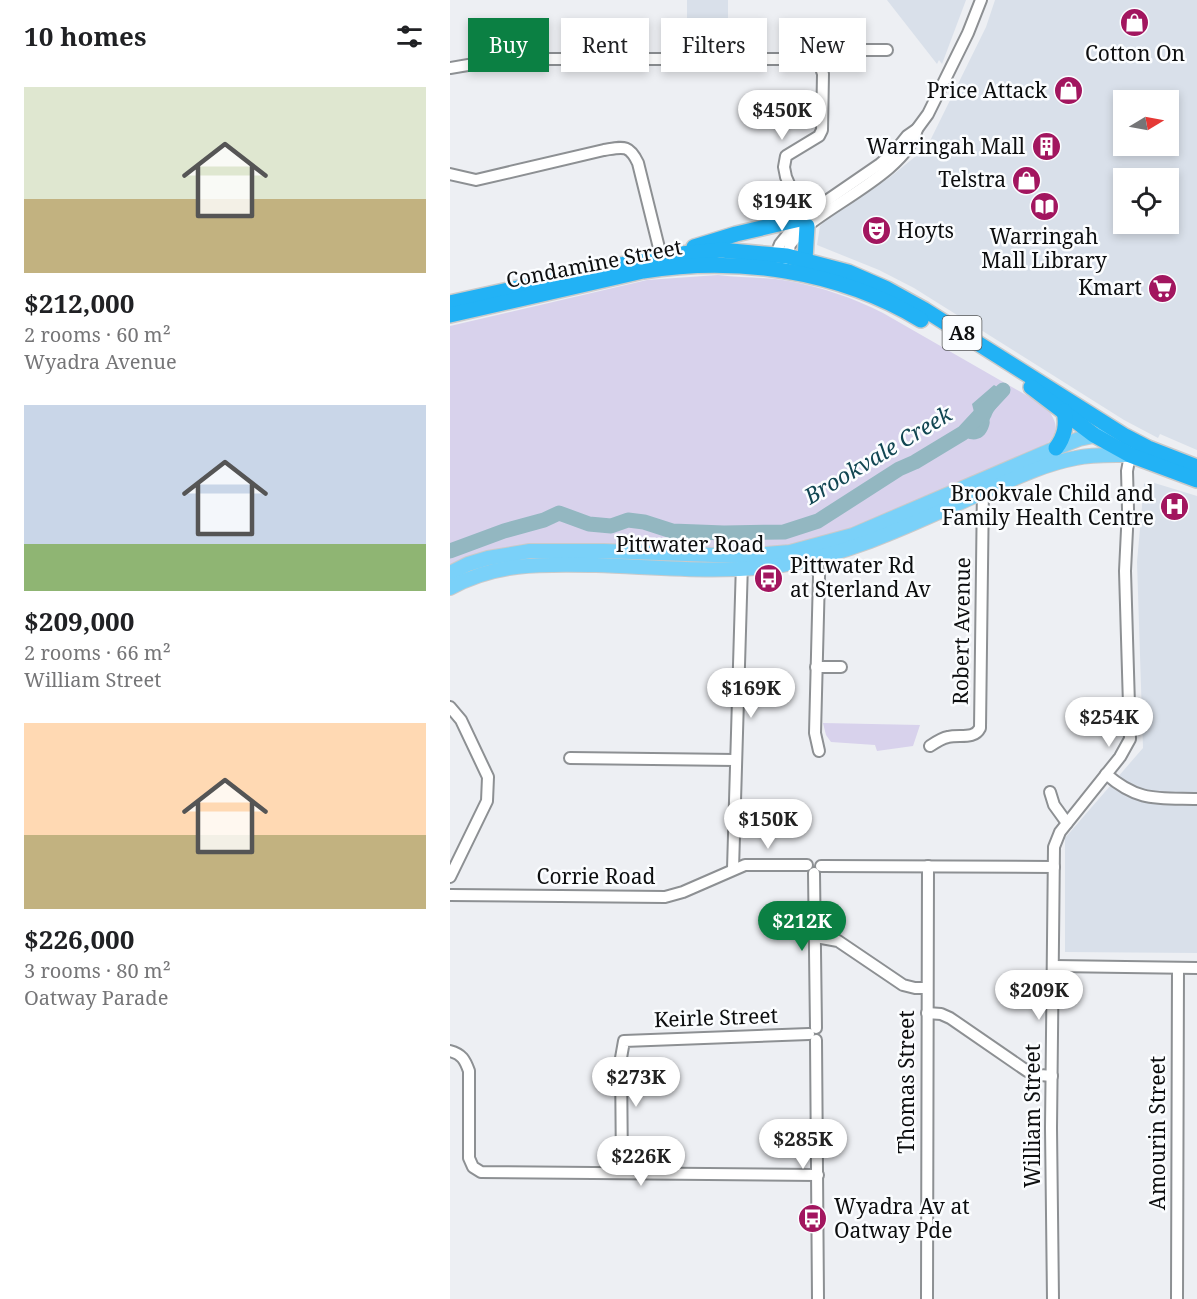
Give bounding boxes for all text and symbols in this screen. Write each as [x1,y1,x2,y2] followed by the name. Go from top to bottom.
[1119,7,1151,39] shop icon: Cotton On
[24,18,146,54] text: 10 homes
[468,18,549,72] chip: Buy
[561,18,649,72] chip: Rent
[661,18,767,72] chip: Filters
[779,18,866,72] chip: New
[393,20,426,53] icon: filters
[1085,39,1185,67] place label: Cotton On
[1052,75,1084,107] shop icon: Price Attack
[927,76,1048,104] place label: Price Attack
[740,90,824,141] pin: $450K
[1113,90,1179,156] north arrow
[1113,90,1179,234] map controls
[752,96,812,123] text: $450K
[171,126,279,234] icon: home
[1030,131,1062,163] building icon: Warringah Mall
[866,132,1025,160] place label: Warringah Mall
[1011,164,1043,196] shop icon: Telstra
[938,165,1006,193] place label: Telstra
[1113,168,1179,234] button: locate
[740,181,824,232] pin: $194K
[752,187,812,214] text: $194K
[1028,190,1060,222] library icon: Warringah Mall Library
[860,215,892,247] theatre icon: Hoyts
[897,216,954,244] place label: Hoyts
[981,222,1107,274] place label: Warringah Mall Library
[503,232,684,294] street label: Condamine Street
[1147,272,1179,304] supermarket icon: Kmart
[1078,273,1142,301] place label: Kmart
[24,285,134,321] text: $212,000
[942,316,982,350] road number: A8
[24,321,171,348] text: 2 rooms · 60 m²
[24,348,177,375] text: Wyadra Avenue
[797,397,958,511] water label: Brookvale Creek
[171,444,279,552] icon: home
[942,479,1154,531] place label: Brookvale Child and Family Health Centre
[1159,490,1191,522] hospital icon: Brookvale Child and Family Health Centre
[616,530,764,558] street label: Pittwater Road
[790,551,931,603] place label: Pittwater Rd at Sterland Av
[946,557,976,705] street label: Robert Avenue
[753,562,785,594] bus stop icon: Pittwater Rd at Sterland Av
[24,603,134,639] text: $209,000
[24,639,171,666] text: 2 rooms · 66 m²
[24,666,161,693] text: William Street
[709,668,793,719] pin: $169K
[721,674,781,701] text: $169K
[1067,697,1151,748] pin: $254K
[1079,703,1139,730] text: $254K
[171,762,279,870] icon: home
[726,799,810,850] pin: $150K
[738,805,798,832] text: $150K
[537,862,656,890] street label: Corrie Road
[760,901,844,952] pin: $212K
[772,907,832,934] text: $212K
[24,921,134,957] text: $226,000
[24,957,171,984] text: 3 rooms · 80 m²
[997,970,1081,1021] pin: $209K
[1009,976,1069,1003] text: $209K
[24,984,168,1011] text: Oatway Parade
[654,1001,778,1033] street label: Keirle Street
[892,1010,920,1154] street label: Thomas Street
[1018,1044,1046,1188] street label: William Street
[1143,1056,1171,1210] street label: Amourin Street
[594,1057,678,1108] pin: $273K
[606,1063,666,1090] text: $273K
[761,1119,845,1170] pin: $285K
[773,1125,833,1152] text: $285K
[599,1136,683,1187] pin: $226K
[611,1142,671,1169] text: $226K
[834,1192,970,1244] place label: Wyadra Av at Oatway Pde
[797,1203,829,1235] bus stop icon: Wyadra Av at Oatway Pde

